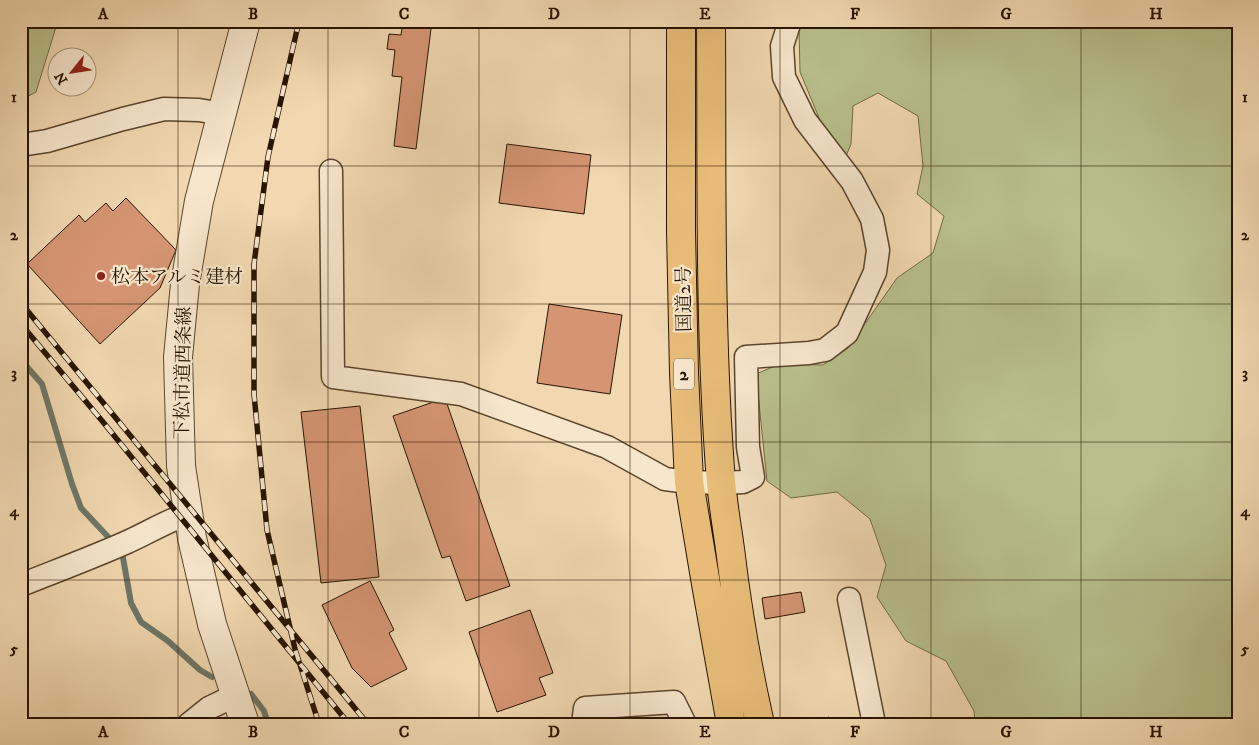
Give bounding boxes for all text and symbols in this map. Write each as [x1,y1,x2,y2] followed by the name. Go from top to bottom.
[97,4,109,24] text: A
[248,4,258,24] text: B
[399,4,409,24] text: C
[548,4,560,24] text: D
[699,4,711,24] text: E
[850,4,860,24] text: F
[1000,4,1012,24] text: G
[1149,4,1163,24] text: H
[48,48,98,98] north arrow
[51,68,72,87] text: N
[11,87,17,107] text: 1
[1242,87,1248,107] text: 1
[10,225,19,245] text: 2
[1241,225,1250,245] text: 2
[111,266,243,289] place label: 松本アルミ建材
[672,266,697,332] street label: 国道2号
[95,270,107,282] marker: 松本アルミ建材
[171,306,196,440] street label: 下松市道西条線
[674,358,694,389] road number: 2
[11,363,17,383] text: 3
[1242,363,1248,383] text: 3
[8,501,19,521] text: 4
[1239,501,1250,521] text: 4
[9,639,18,659] text: 5
[1240,639,1249,659] text: 5
[97,722,109,742] text: A
[248,722,258,742] text: B
[399,722,409,742] text: C
[548,722,560,742] text: D
[699,722,711,742] text: E
[850,722,860,742] text: F
[1000,722,1012,742] text: G
[1149,722,1163,742] text: H

